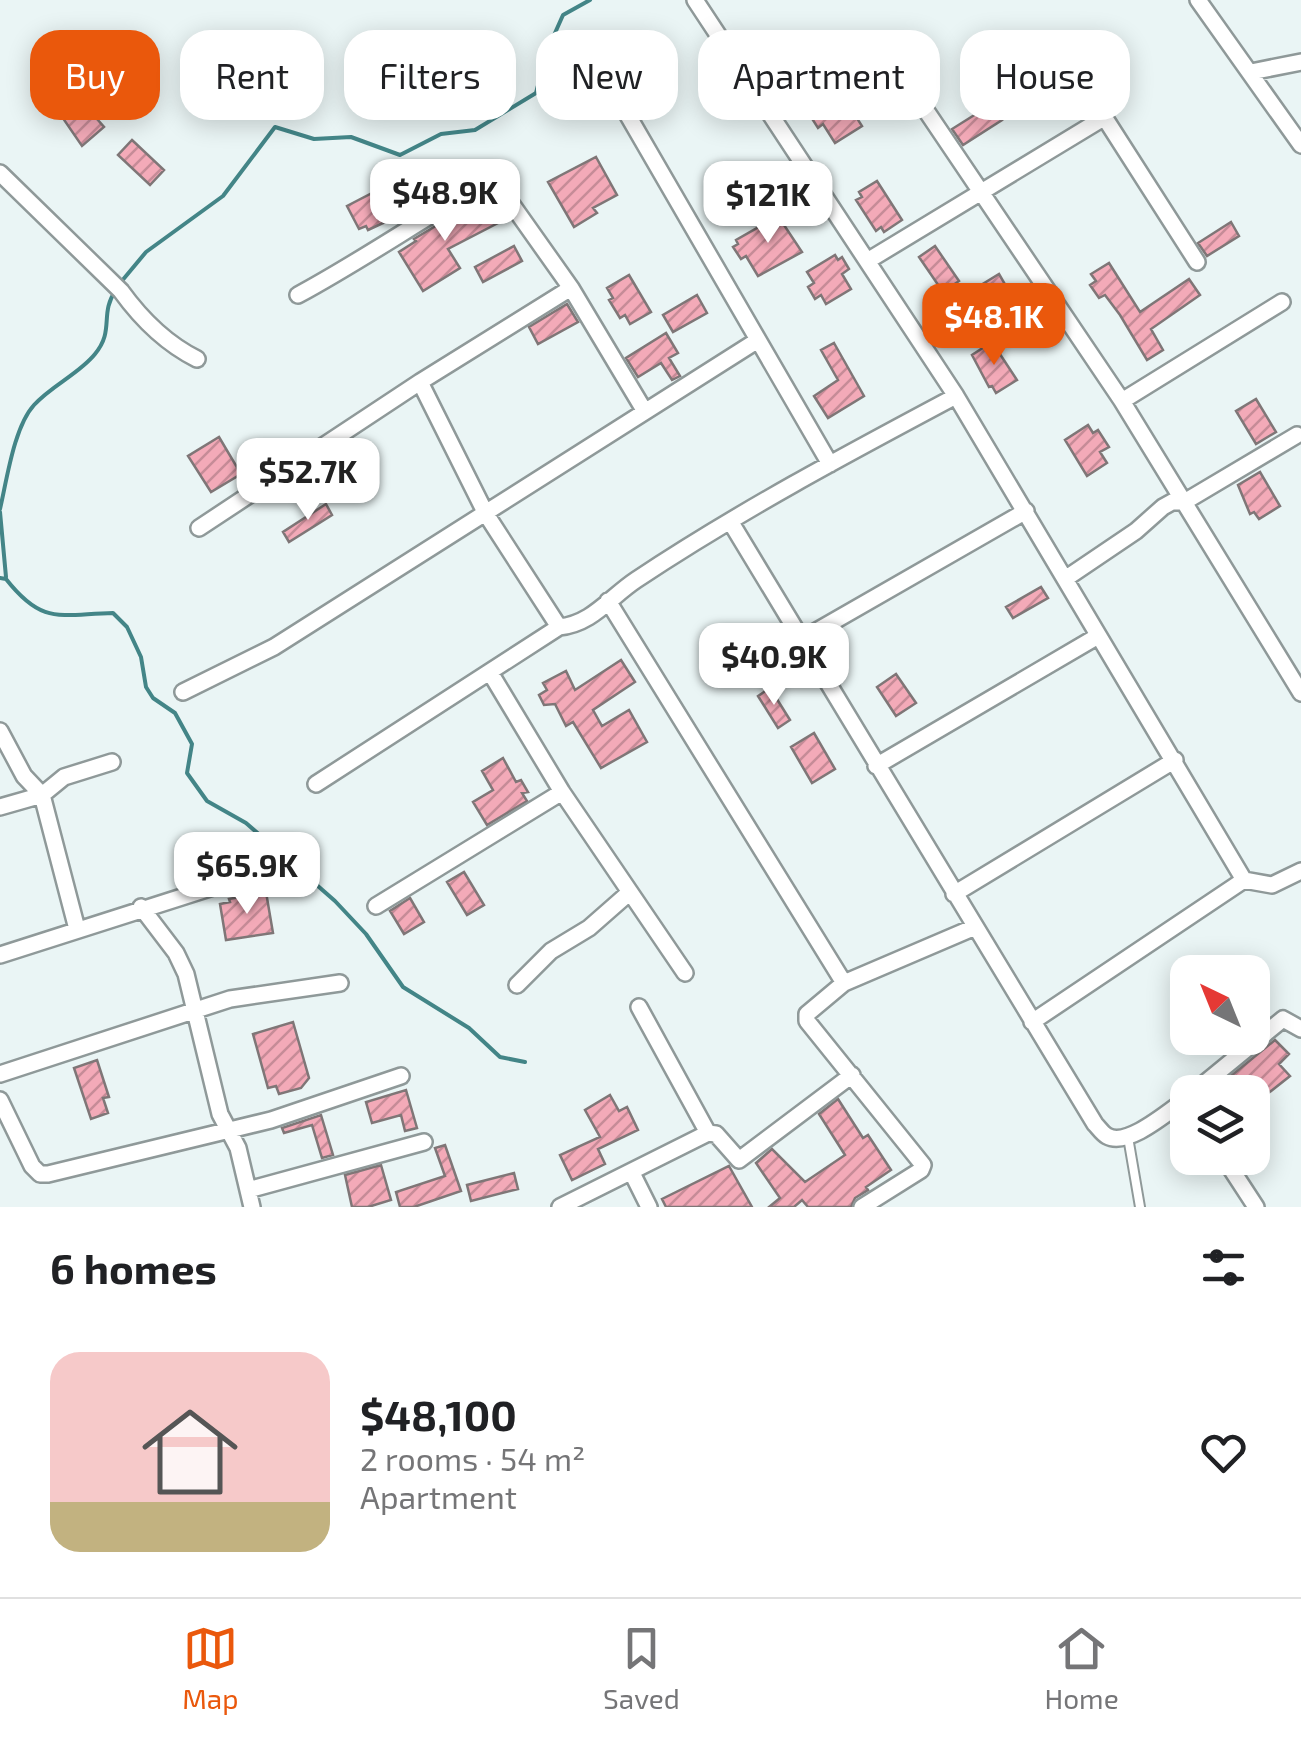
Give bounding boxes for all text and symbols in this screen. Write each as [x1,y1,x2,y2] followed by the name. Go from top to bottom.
[30,30,160,120] chip: Buy
[180,30,324,120] chip: Rent
[344,30,516,120] chip: Filters
[536,30,678,120] chip: New
[698,30,940,120] chip: Apartment
[960,30,1130,120] chip: House
[364,159,526,244] pin: $48.9K
[698,161,838,246] pin: $121K
[392,172,498,210] text: $48.9K
[725,174,811,212] text: $121K
[913,283,1075,368] pin: $48.1K
[944,296,1044,334] text: $48.1K
[227,438,389,523] pin: $52.7K
[259,451,357,489] text: $52.7K
[693,623,855,708] pin: $40.9K
[721,636,827,674] text: $40.9K
[166,832,328,917] pin: $65.9K
[196,845,298,883] text: $65.9K
[1170,955,1270,1055] north arrow
[1170,955,1270,1175] map controls
[1170,1075,1270,1175] button: layers
[1196,1240,1251,1295] icon: filters
[50,1242,217,1292] text: 6 homes
[360,1389,517,1439] text: $48,100
[130,1392,250,1512] icon: home
[1196,1425,1251,1480] icon: heart
[360,1439,585,1477] text: 2 rooms · 54 m²
[360,1477,517,1515] text: Apartment
[182,1621,238,1715] tab: Map
[603,1621,680,1715] tab: Saved
[1045,1621,1119,1715] tab: Home

